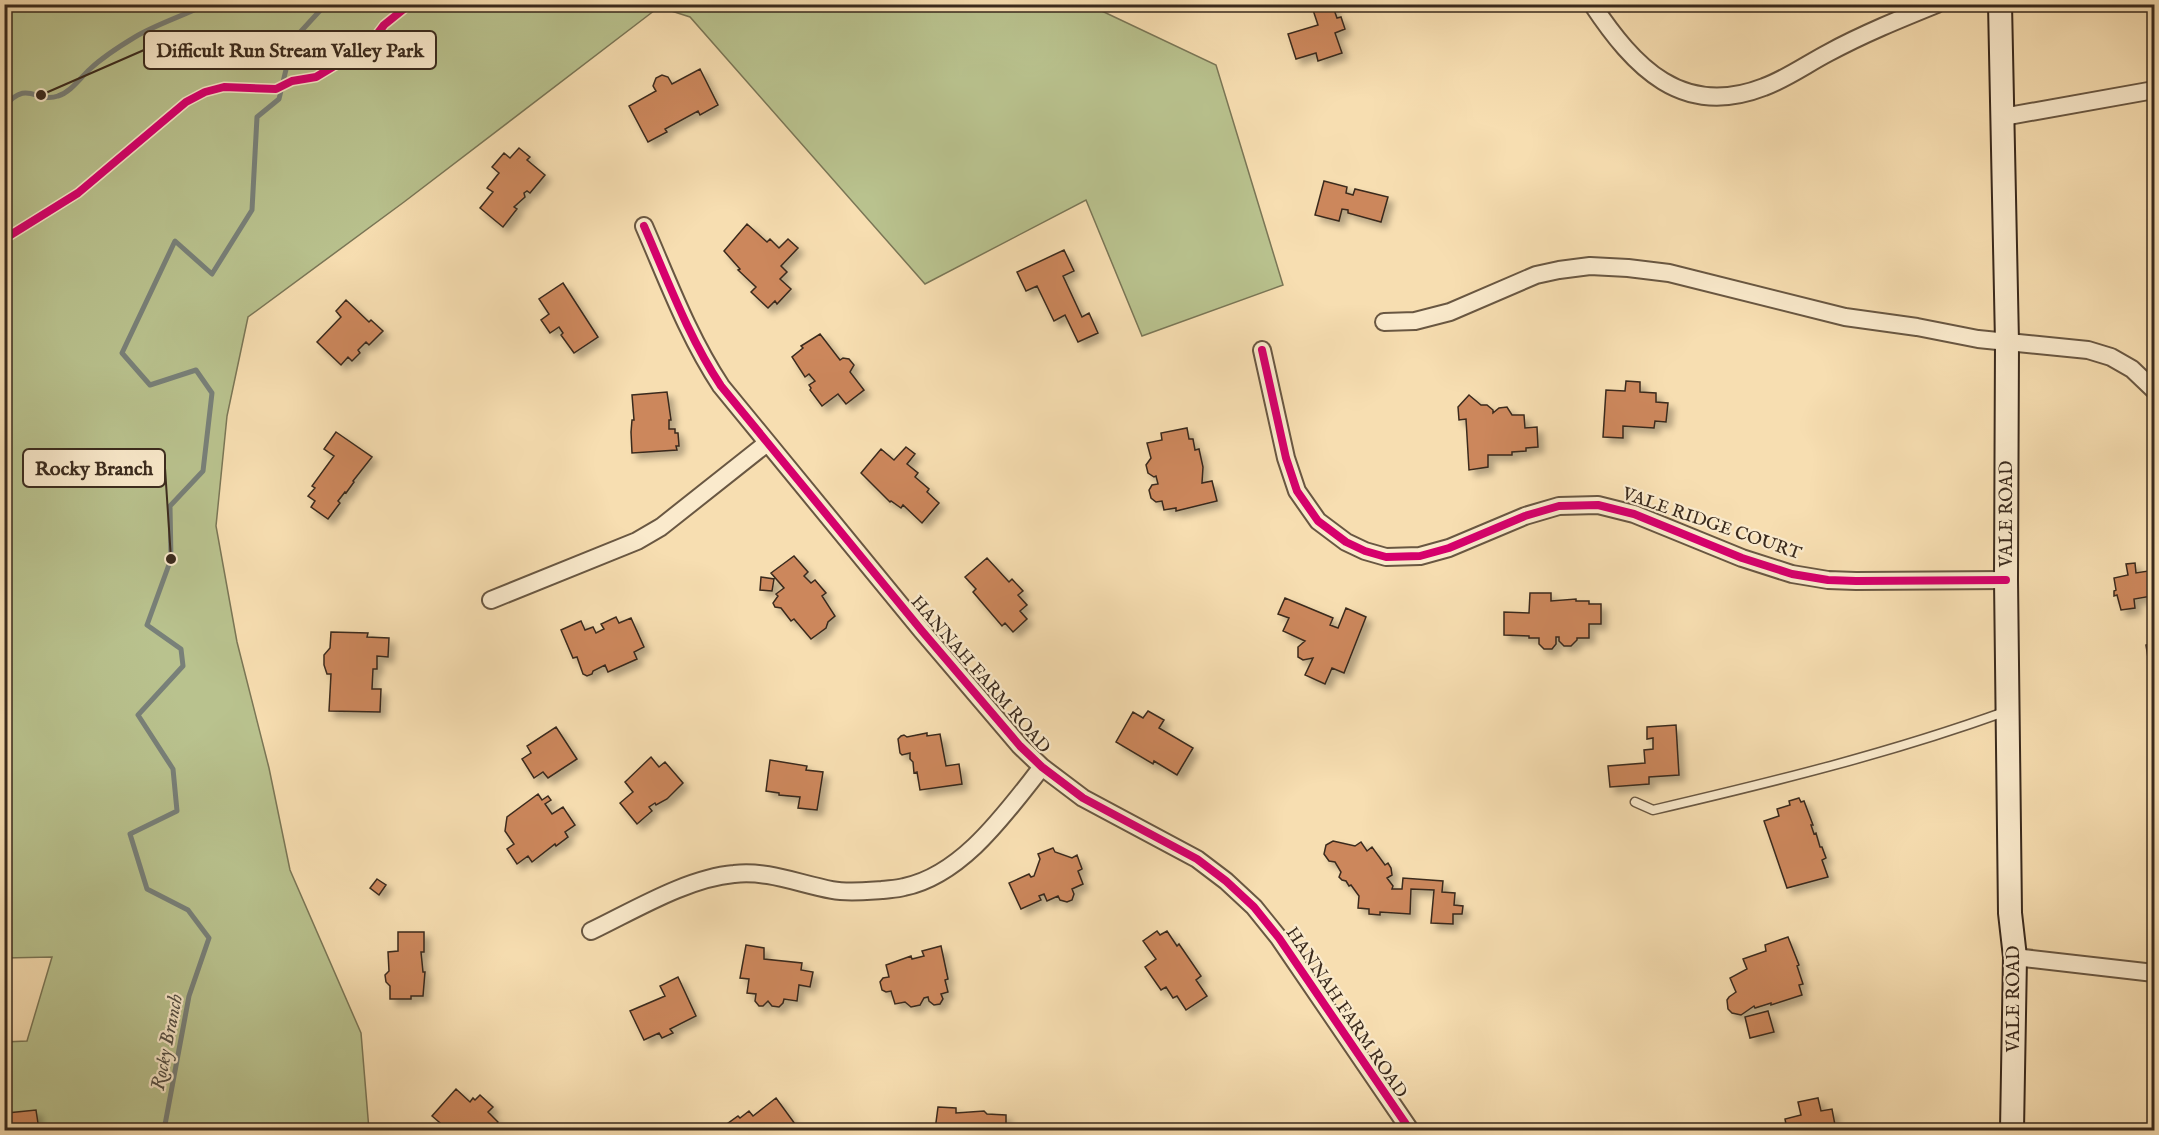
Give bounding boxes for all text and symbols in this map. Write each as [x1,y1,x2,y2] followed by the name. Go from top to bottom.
[144,31,436,69] callout: Difficult Run Stream Valley Park
[156,39,425,64] text: Difficult Run Stream Valley Park
[23,449,165,487] callout: Rocky Branch
[35,457,154,482] text: Rocky Branch
[1996,461,2019,568] street label: VALE ROAD
[1618,483,1804,566] street label: VALE RIDGE COURT
[905,591,1055,759] street label: HANNAH FARM ROAD
[1280,923,1412,1103] street label: HANNAH FARM ROAD
[2003,946,2026,1053] street label: VALE ROAD
[146,991,189,1093] water label: Rocky Branch

